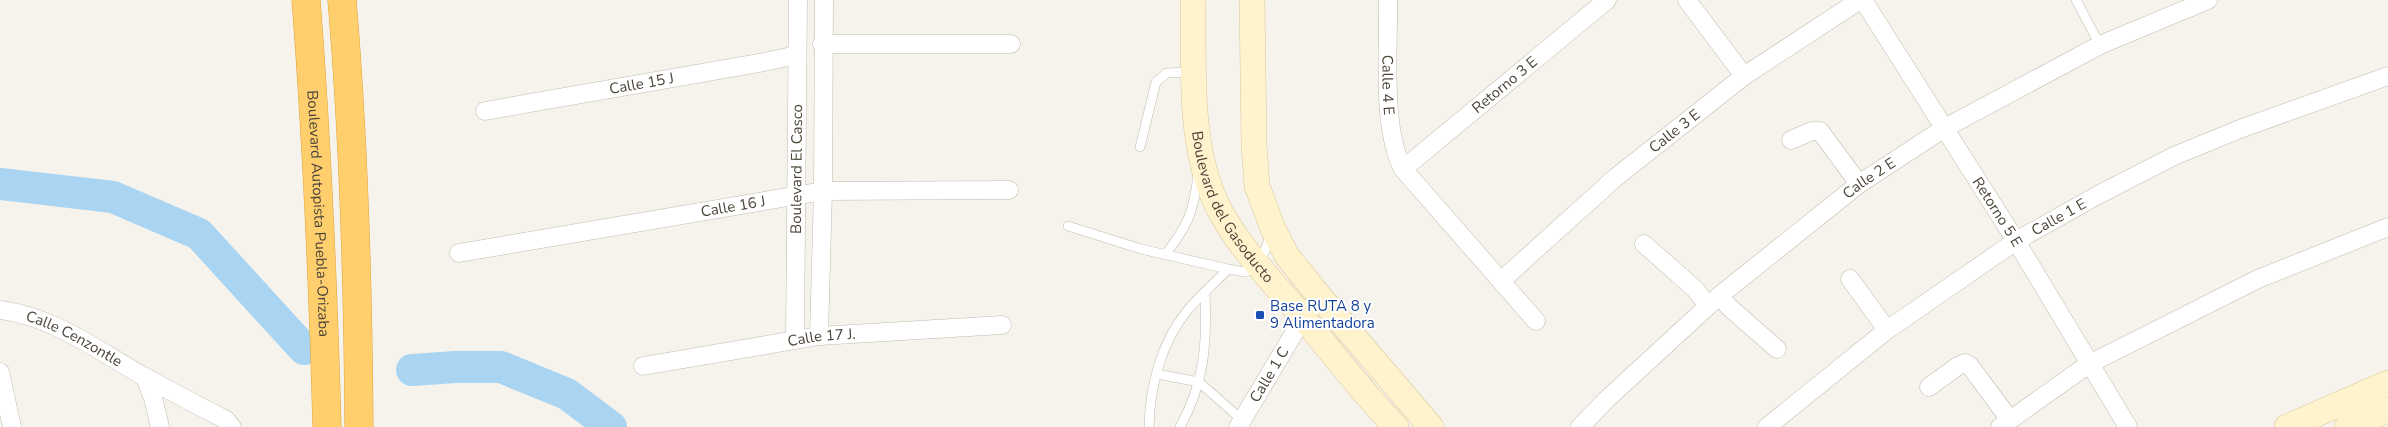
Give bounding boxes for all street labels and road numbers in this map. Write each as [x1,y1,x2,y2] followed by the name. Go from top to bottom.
[1468,52,1541,118] street label: Retorno 3 E
[1377,55,1399,116] street label: Calle 4 E
[608,68,675,99] street label: Calle 15 J
[302,90,334,337] street label: Boulevard Autopista Puebla-Orizaba
[786,104,807,234] street label: Boulevard El Casco
[1645,105,1704,157] street label: Calle 3 E
[1187,130,1278,287] street label: Boulevard del Gasoducto
[1838,153,1899,203] street label: Calle 2 E
[1968,173,2027,251] street label: Retorno 5 E
[699,191,767,222] street label: Calle 16 J
[2028,194,2090,240] street label: Calle 1 E
[23,306,126,372] street label: Calle Cenzontle
[786,324,856,351] street label: Calle 17 J.
[1245,343,1294,406] street label: Calle 1 C

